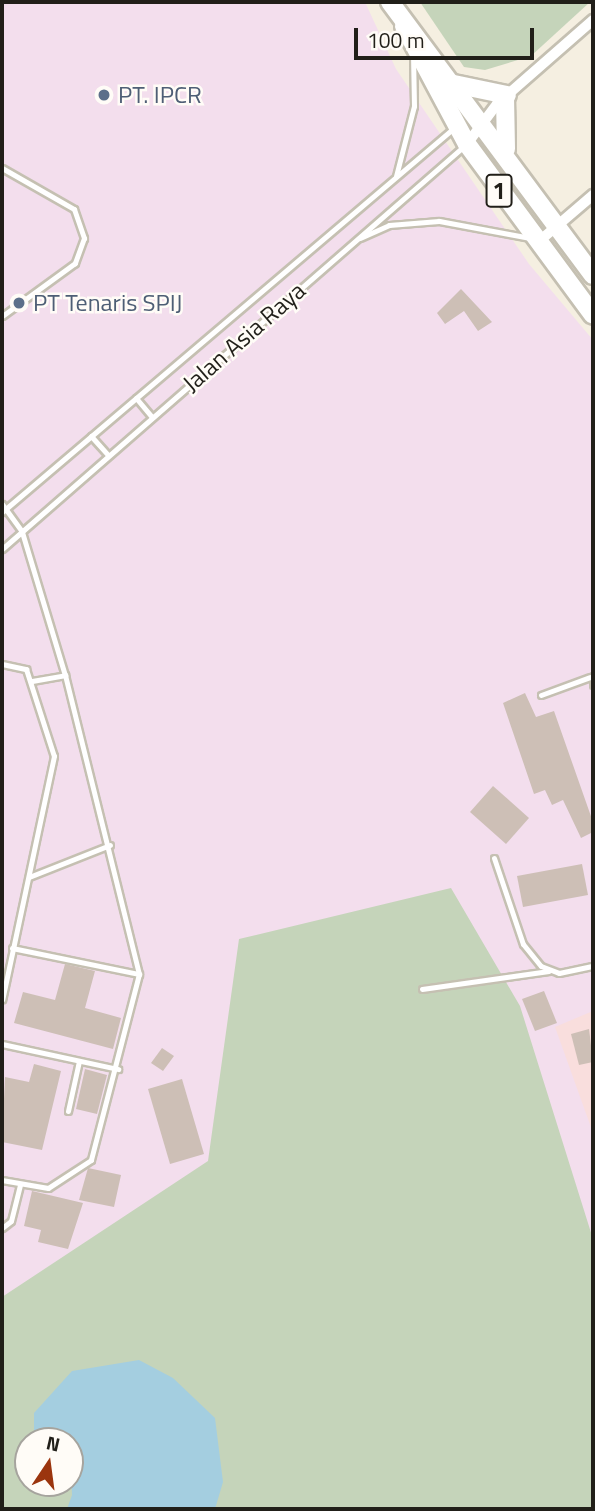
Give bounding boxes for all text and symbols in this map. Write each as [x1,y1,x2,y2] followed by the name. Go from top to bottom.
[357,14,537,58] scale bar
[367,24,424,56] text: 100 m
[118,81,202,109] place label: PT. IPCR
[96,87,112,103] marker: PT. IPCR
[485,172,513,210] road number: 1
[177,276,311,398] street label: Jalan Asia Raya
[33,289,183,317] place label: PT Tenaris SPIJ
[11,295,27,311] marker: PT Tenaris SPIJ
[14,1427,84,1497] north arrow
[44,1427,63,1459] text: N

